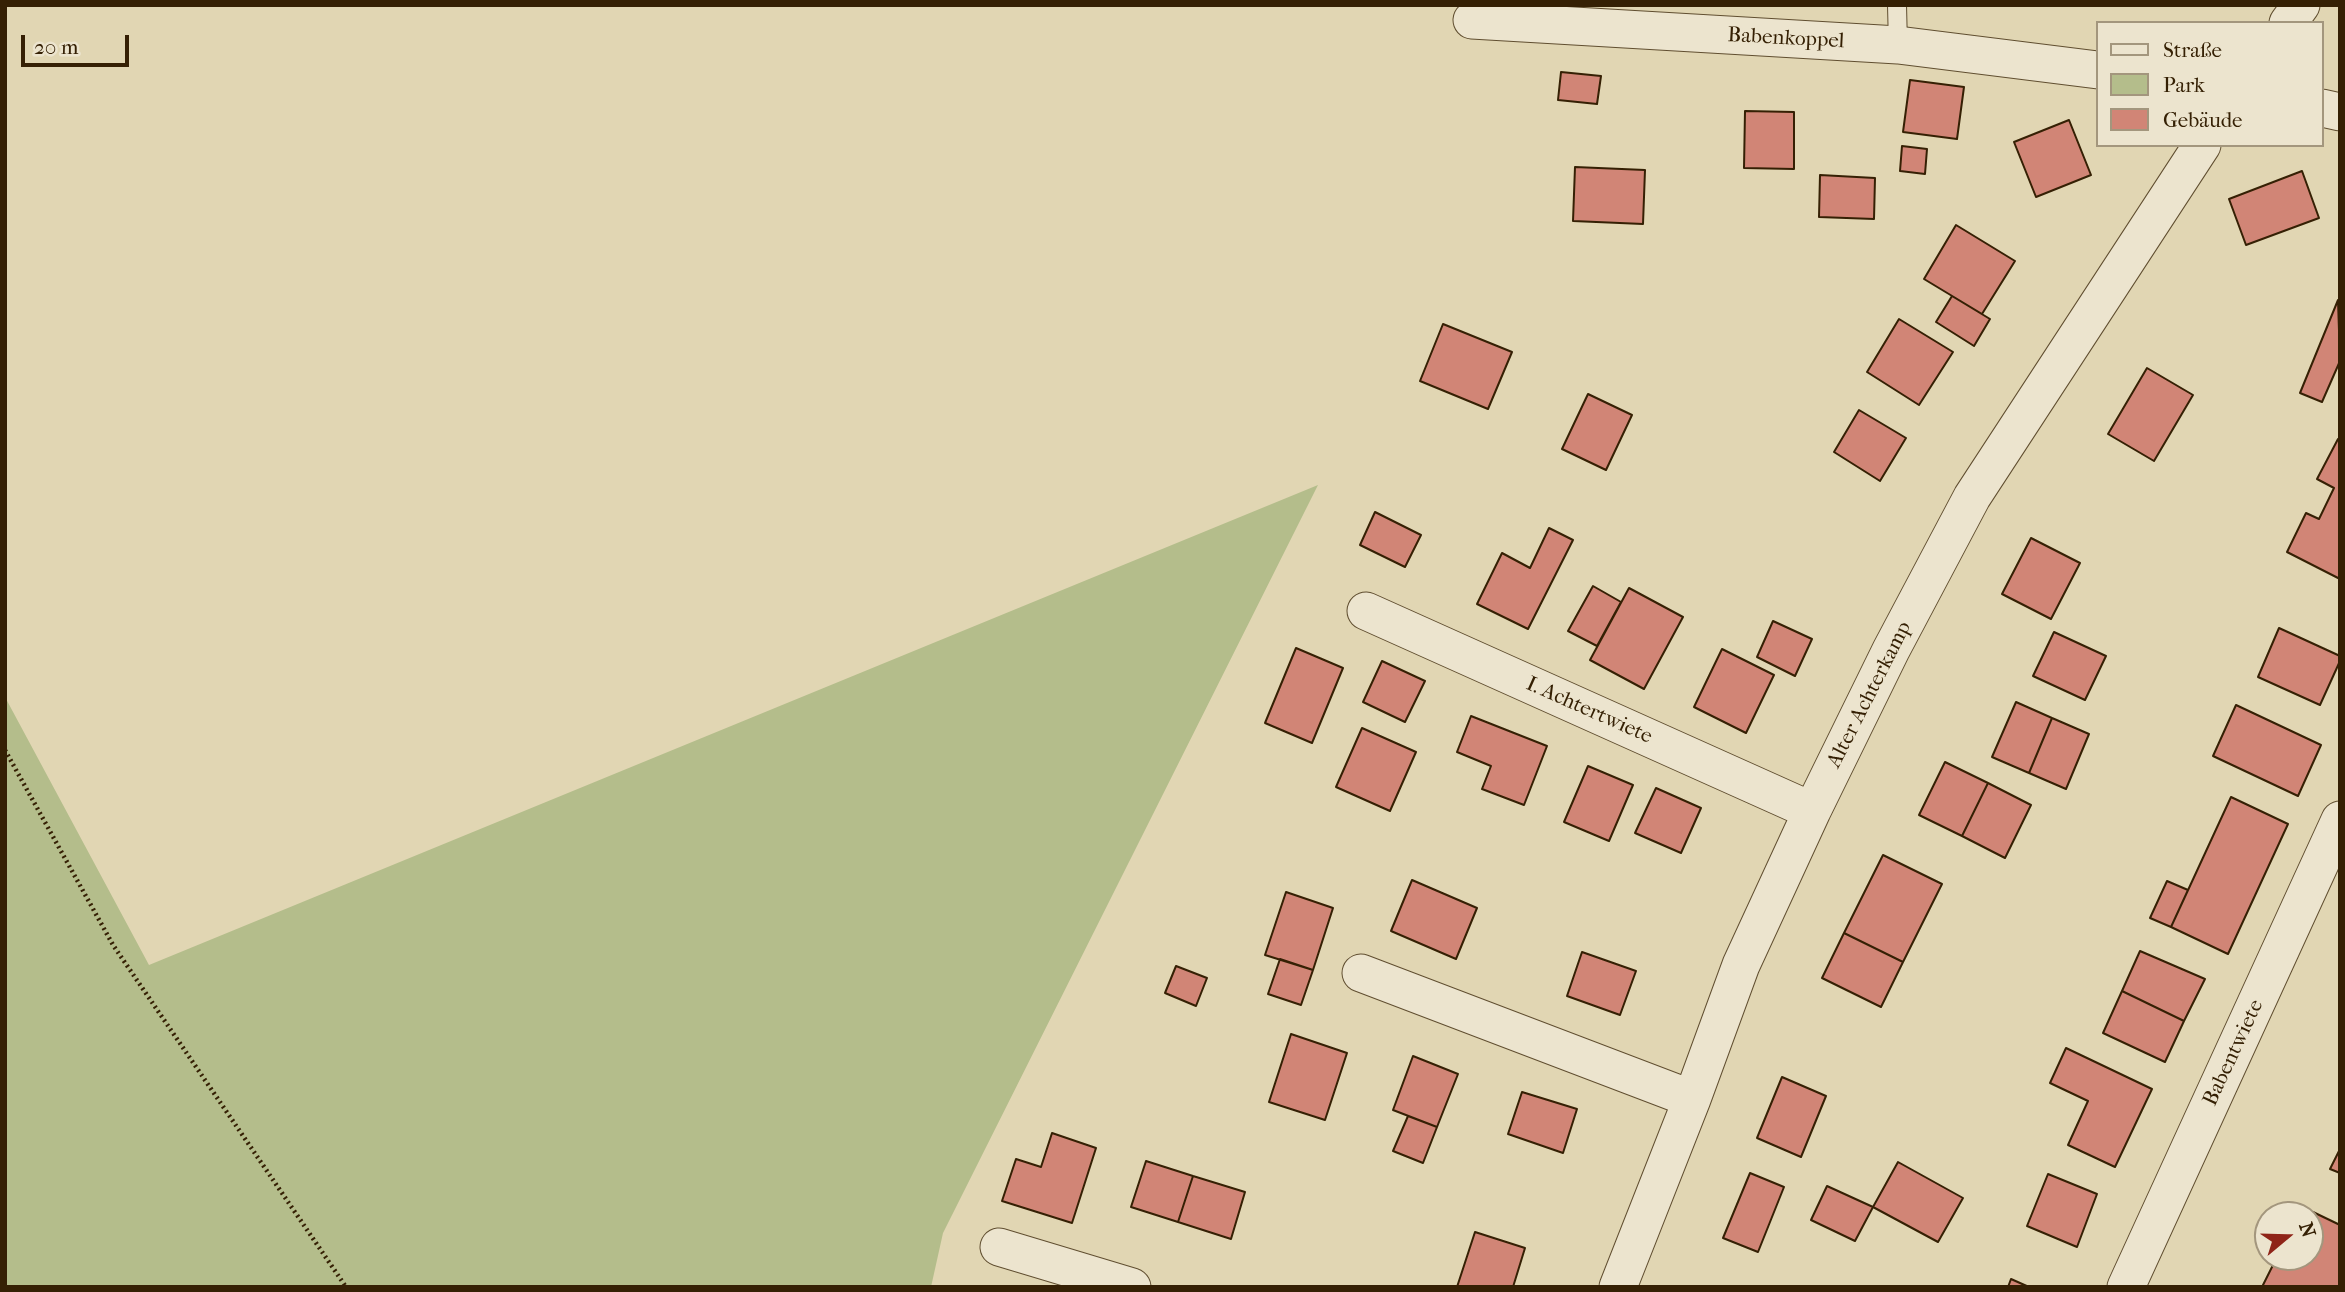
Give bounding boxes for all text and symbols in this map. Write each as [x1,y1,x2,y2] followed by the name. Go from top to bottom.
[24,21,133,65] scale bar
[2096,21,2324,147] legend
[1727,23,1845,55] street label: Babenkoppel
[34,35,78,59] text: 20 m
[2163,38,2222,62] text: Straße
[2163,73,2205,97] text: Park
[2163,108,2243,132] text: Gebäude
[1822,618,1918,772] street label: Alter Achterkamp
[1522,672,1656,750] street label: I. Achtertwiete
[2198,996,2270,1110] street label: Babentwiete
[2254,1201,2324,1271] north arrow
[2294,1219,2320,1240] text: N

